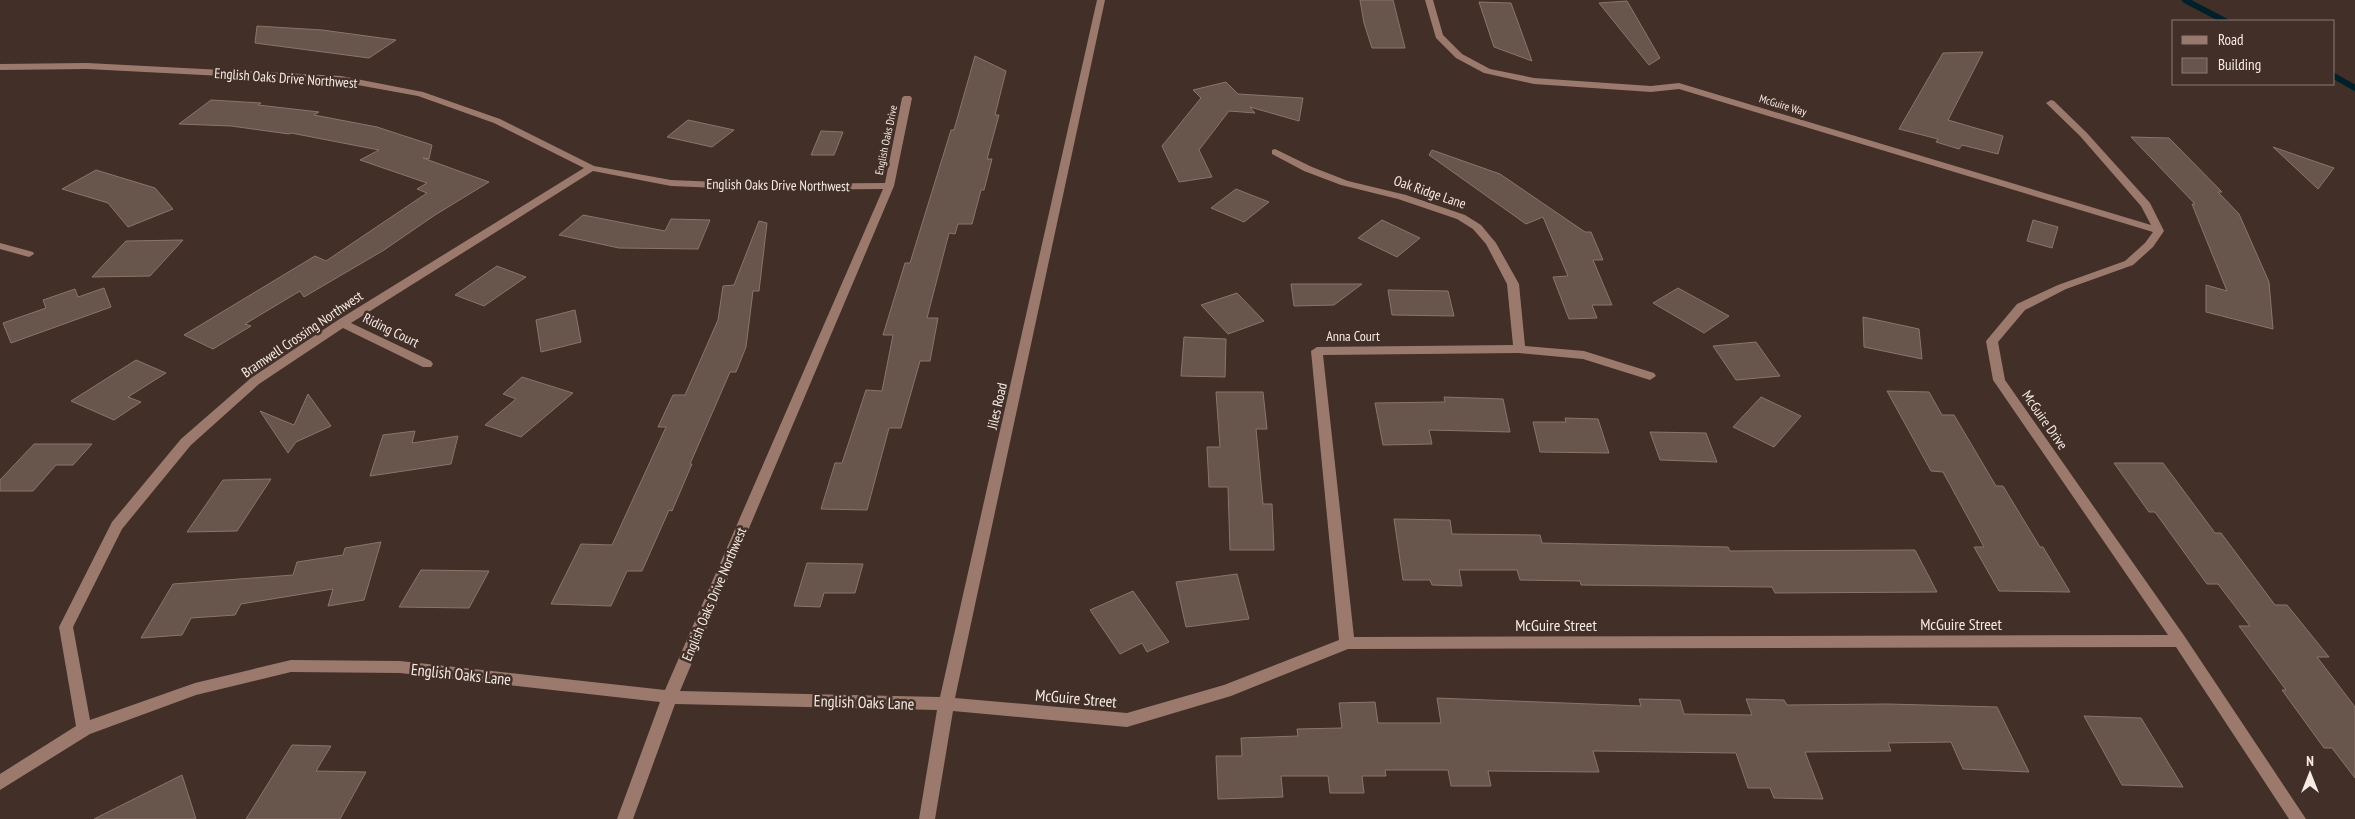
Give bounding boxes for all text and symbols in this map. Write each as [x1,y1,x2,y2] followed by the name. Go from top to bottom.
[2172,20,2335,85] legend
[2218,30,2244,49] text: Road
[2218,55,2261,74] text: Building
[214,64,358,92] street label: English Oaks Drive Northwest
[1758,91,1809,119] street label: McGuire Way
[872,103,900,176] street label: English Oaks Drive
[1392,171,1469,213] street label: Oak Ridge Lane
[706,175,850,195] street label: English Oaks Drive Northwest
[238,287,366,381] street label: Bramwell Crossing Northwest
[360,309,422,351] street label: Riding Court
[1326,327,1380,345] street label: Anna Court
[983,381,1011,432] street label: Jiles Road
[2018,387,2072,453] street label: McGuire Drive
[678,524,750,664] street label: English Oaks Drive Northwest
[1920,614,2002,634] street label: McGuire Street
[1515,615,1597,635] street label: McGuire Street
[410,659,512,689] street label: English Oaks Lane
[1034,684,1118,712] street label: McGuire Street
[813,690,915,714] street label: English Oaks Lane
[2285,749,2335,799] north arrow
[2306,752,2314,770] text: N

